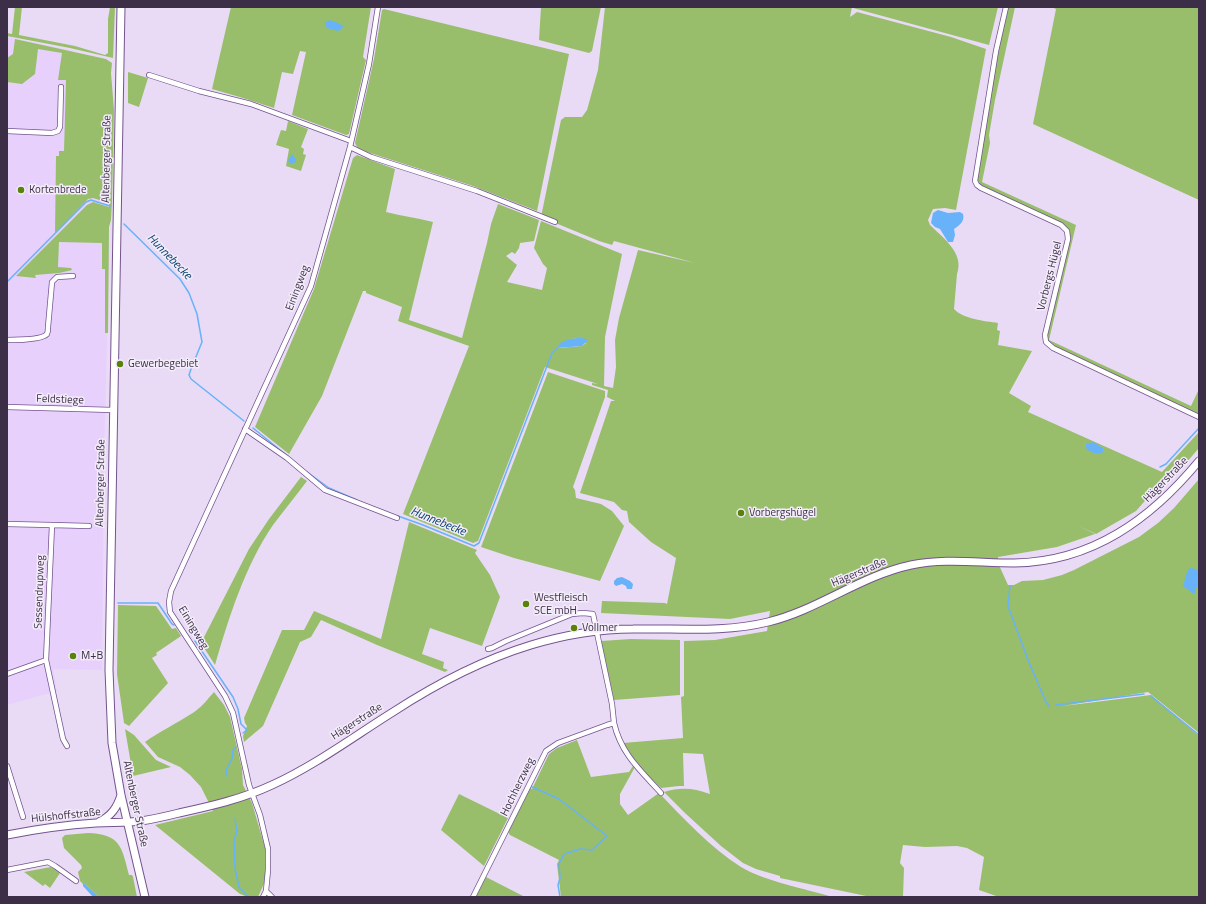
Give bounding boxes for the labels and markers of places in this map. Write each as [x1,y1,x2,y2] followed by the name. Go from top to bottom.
[29,183,86,197] place label: Kortenbrede
[16,185,26,195] marker: Kortenbrede
[128,357,198,371] place label: Gewerbegebiet
[115,359,125,369] marker: Gewerbegebiet
[749,506,816,520] place label: Vorbergshügel
[736,508,746,518] marker: Vorbergshügel
[534,591,588,617] place label: Westfleisch SCE mbH
[521,599,531,609] marker: Westfleisch SCE mbH
[582,621,617,635] place label: Vollmer
[569,623,579,633] marker: Vollmer
[81,649,103,663] place label: M+B
[68,651,78,661] marker: M+B

